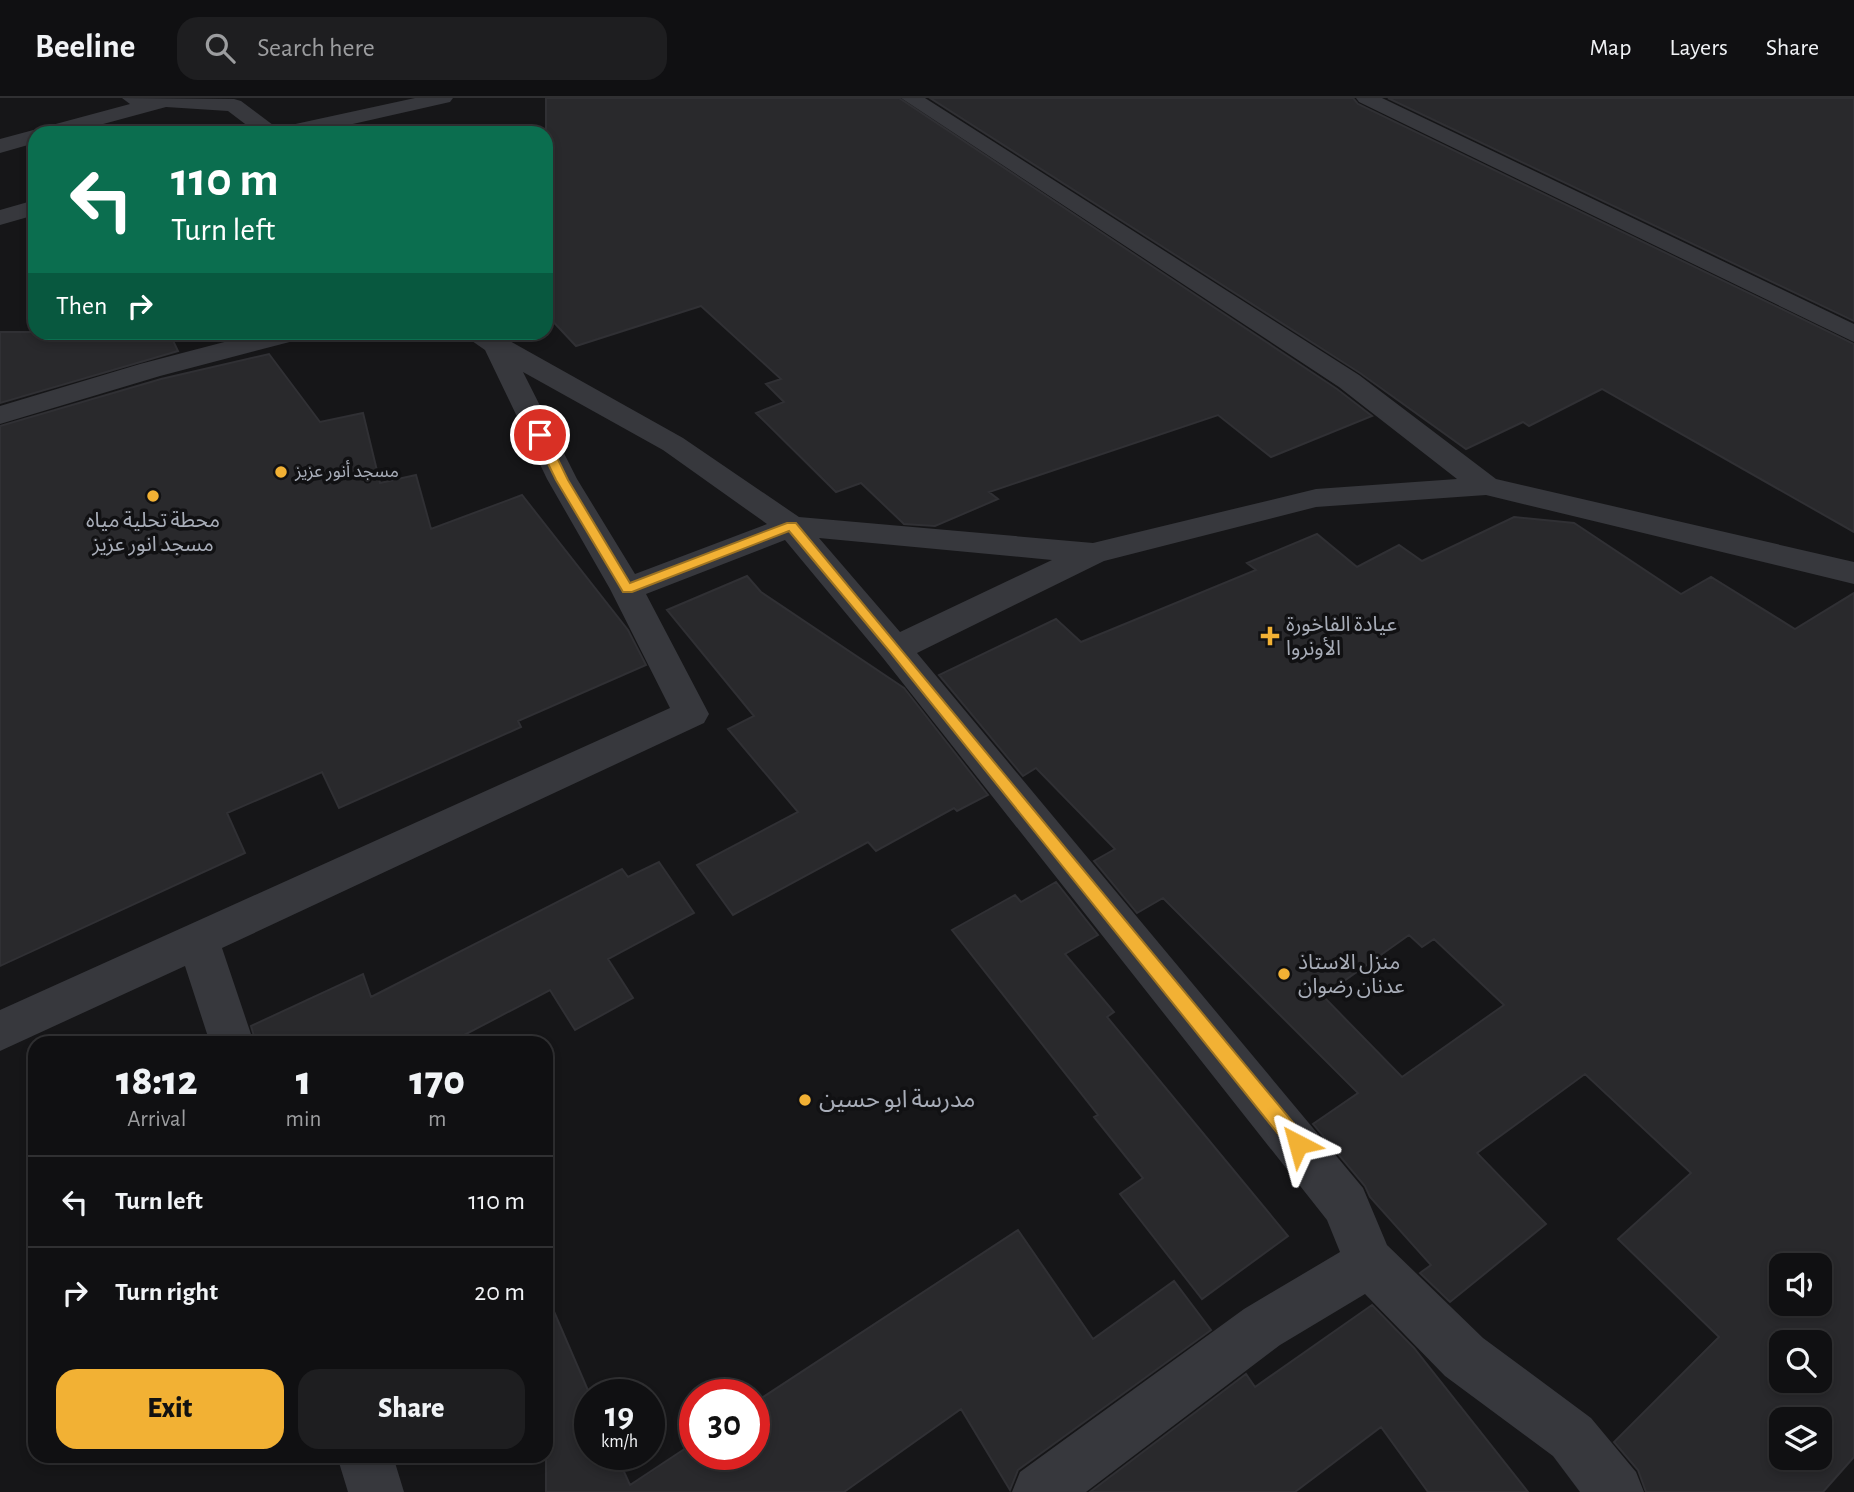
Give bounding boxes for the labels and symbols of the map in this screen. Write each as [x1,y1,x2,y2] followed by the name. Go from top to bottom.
[510,405,570,465] pin
[294,460,399,482] place label: مسجد أنور عزيز
[273,464,289,480] marker: مسجد أنور عزيز
[145,488,161,504] marker: محطة تحلية مياه مسجد انور عزيز
[86,510,220,556] place label: محطة تحلية مياه مسجد انور عزيز
[1286,614,1397,660] place label: عيادة الفاخورة الأونروا
[1260,626,1280,646] marker: عيادة الفاخورة الأونروا
[1298,952,1405,998] place label: منزل الاستاذ عدنان رضوان
[1276,966,1292,982] marker: منزل الاستاذ عدنان رضوان
[819,1088,975,1113] place label: مدرسة ابو حسين
[797,1092,813,1108] marker: مدرسة ابو حسين
[1261,1107,1335,1181] position arrow
[679,1379,770,1470] speed limit sign: 30

